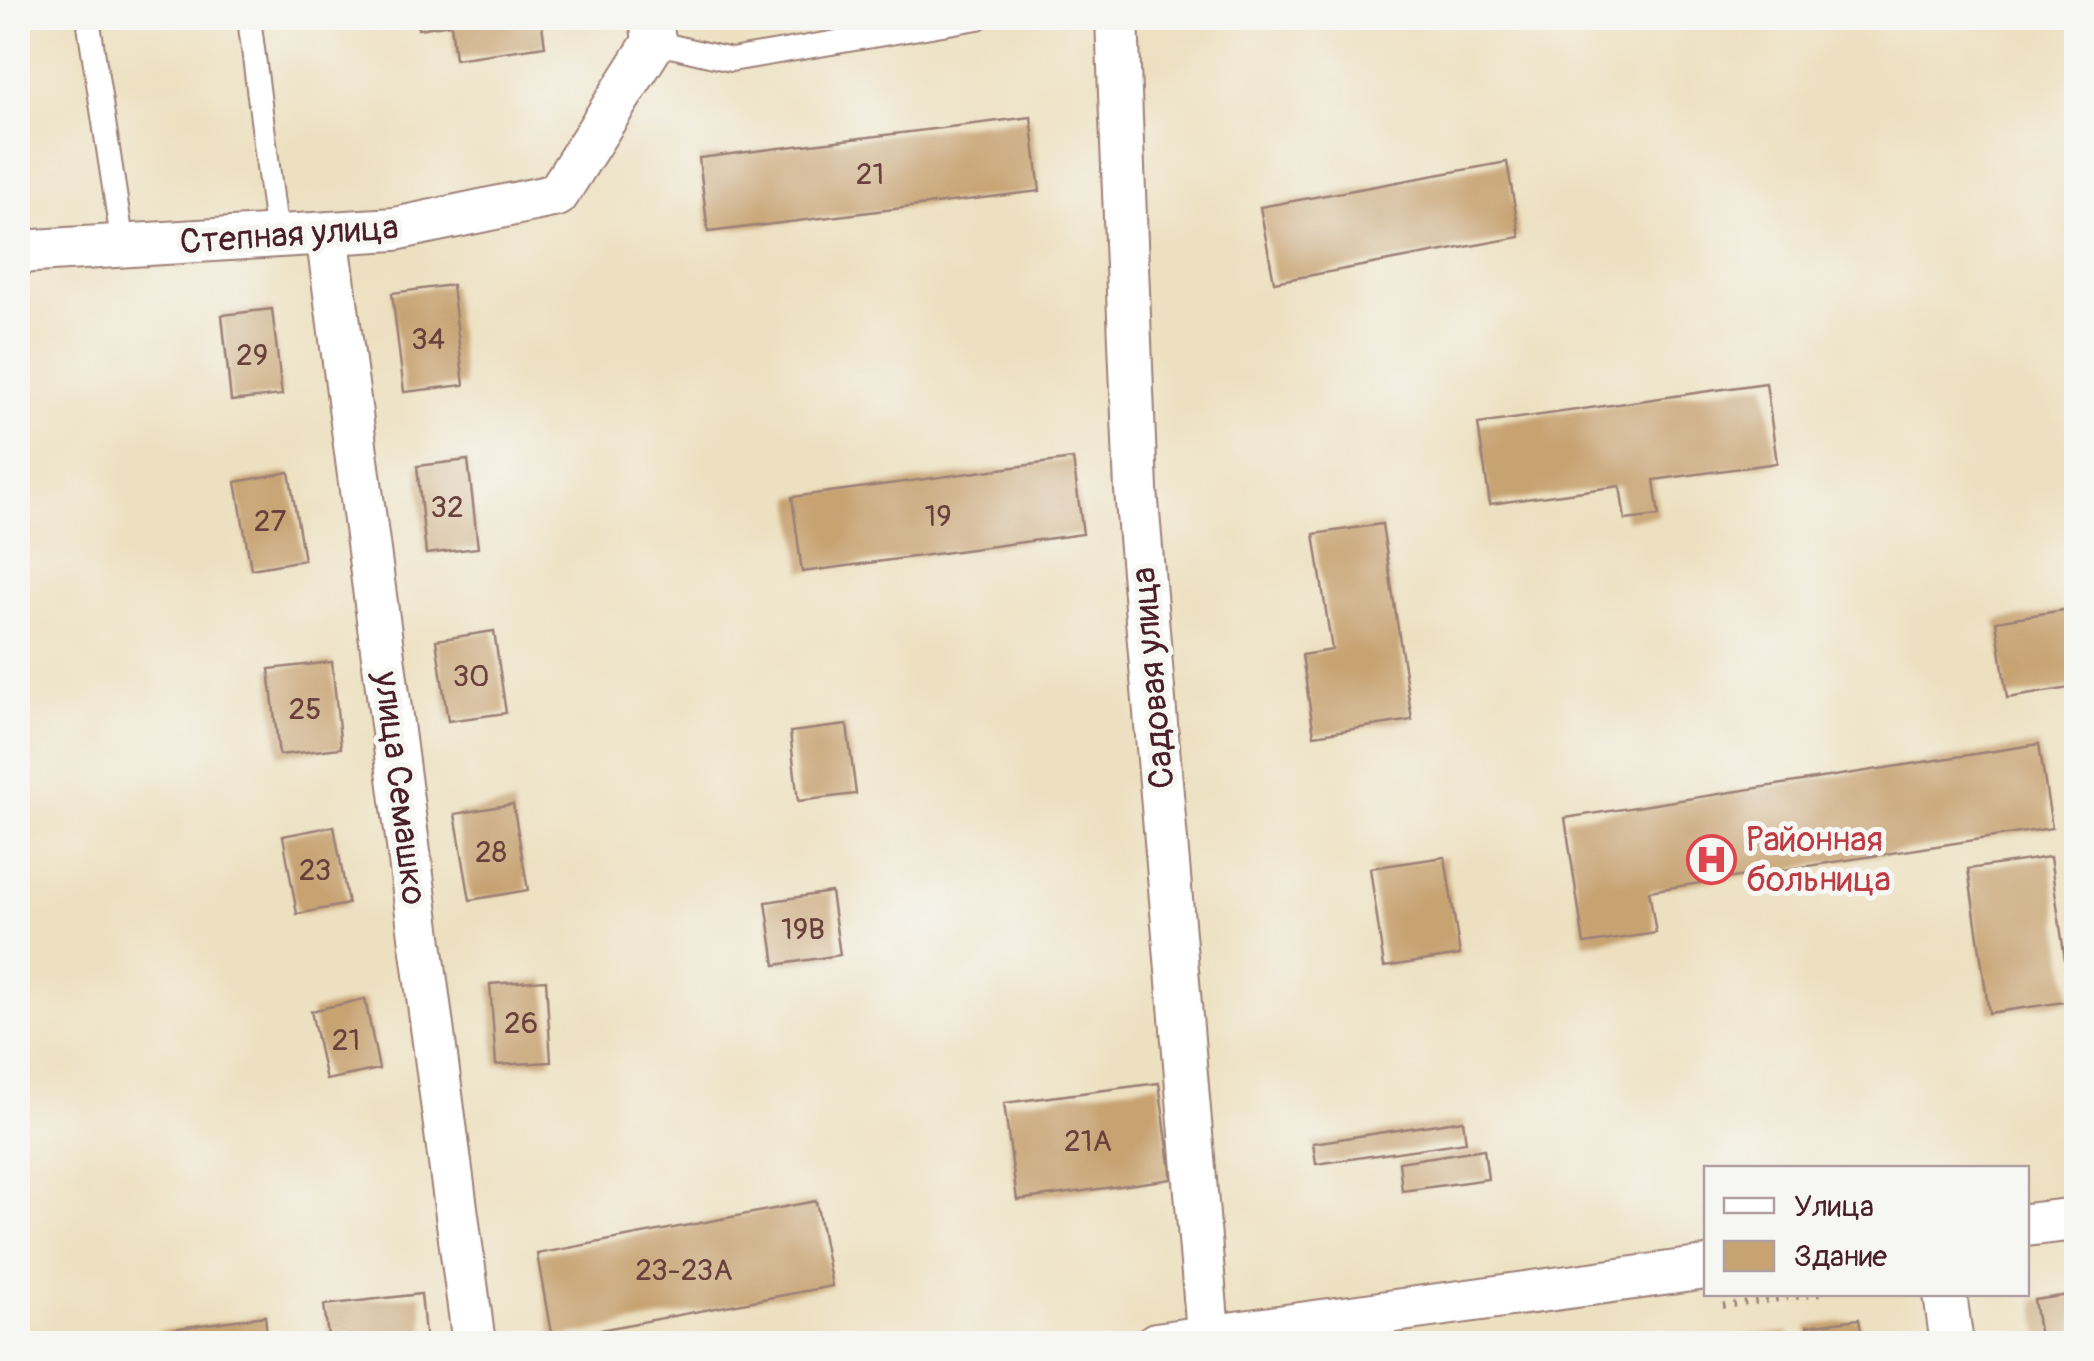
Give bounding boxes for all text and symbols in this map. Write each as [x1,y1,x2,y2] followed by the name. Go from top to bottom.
[856,156,884,193] house number: 21
[178,205,400,265] street label: Степная улица
[411,321,445,358] house number: 34
[236,337,268,374] house number: 29
[430,489,464,526] house number: 32
[924,498,952,535] house number: 19
[254,503,286,540] house number: 27
[1121,565,1185,791] street label: Садовая улица
[452,658,490,695] house number: 30
[364,668,436,907] street label: улица Семашко
[288,691,322,728] house number: 25
[1746,818,1891,902] place label: Районная больница
[1685,833,1737,885] hospital icon: Районная больница
[475,834,507,871] house number: 28
[299,852,331,889] house number: 23
[781,911,825,948] house number: 19В
[504,1005,538,1042] house number: 26
[332,1022,360,1059] house number: 21
[1064,1123,1112,1160] house number: 21А
[1704,1166,2029,1296] legend
[1794,1188,1874,1225] text: Улица
[1794,1238,1887,1275] text: Здание
[635,1252,733,1289] house number: 23-23А

